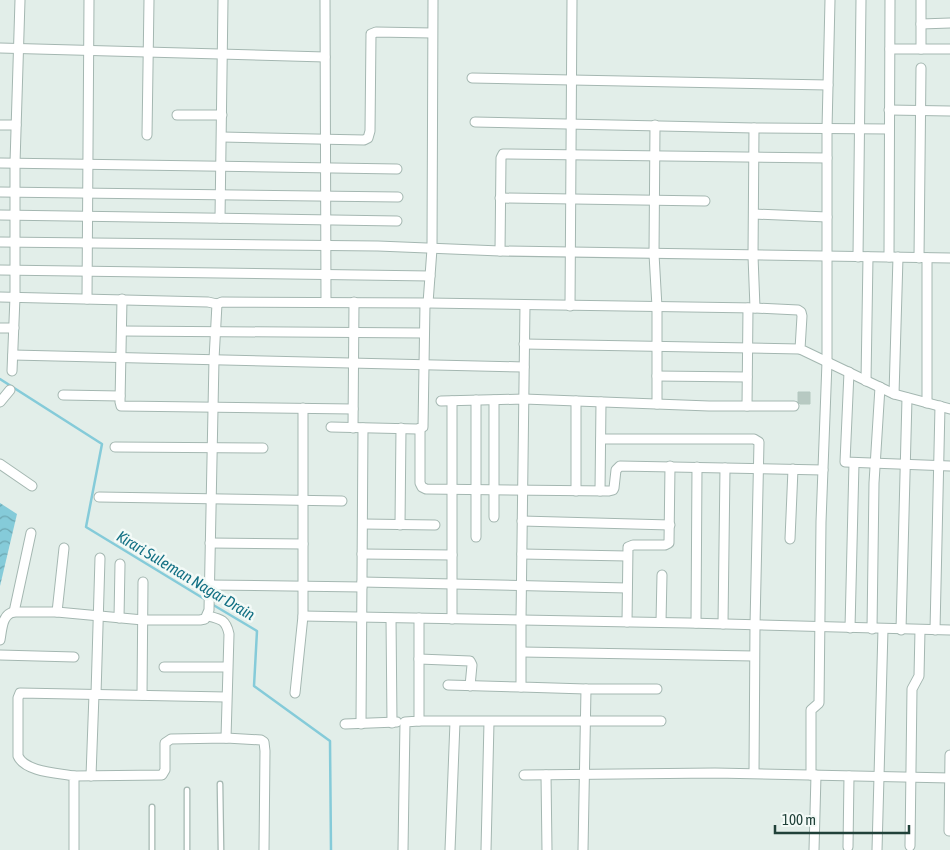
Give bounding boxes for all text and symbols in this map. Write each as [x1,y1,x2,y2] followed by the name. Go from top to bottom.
[113,527,259,624] water label: Kirari Suleman Nagar Drain
[775,802,909,834] scale bar
[782,811,816,828] text: 100 m

